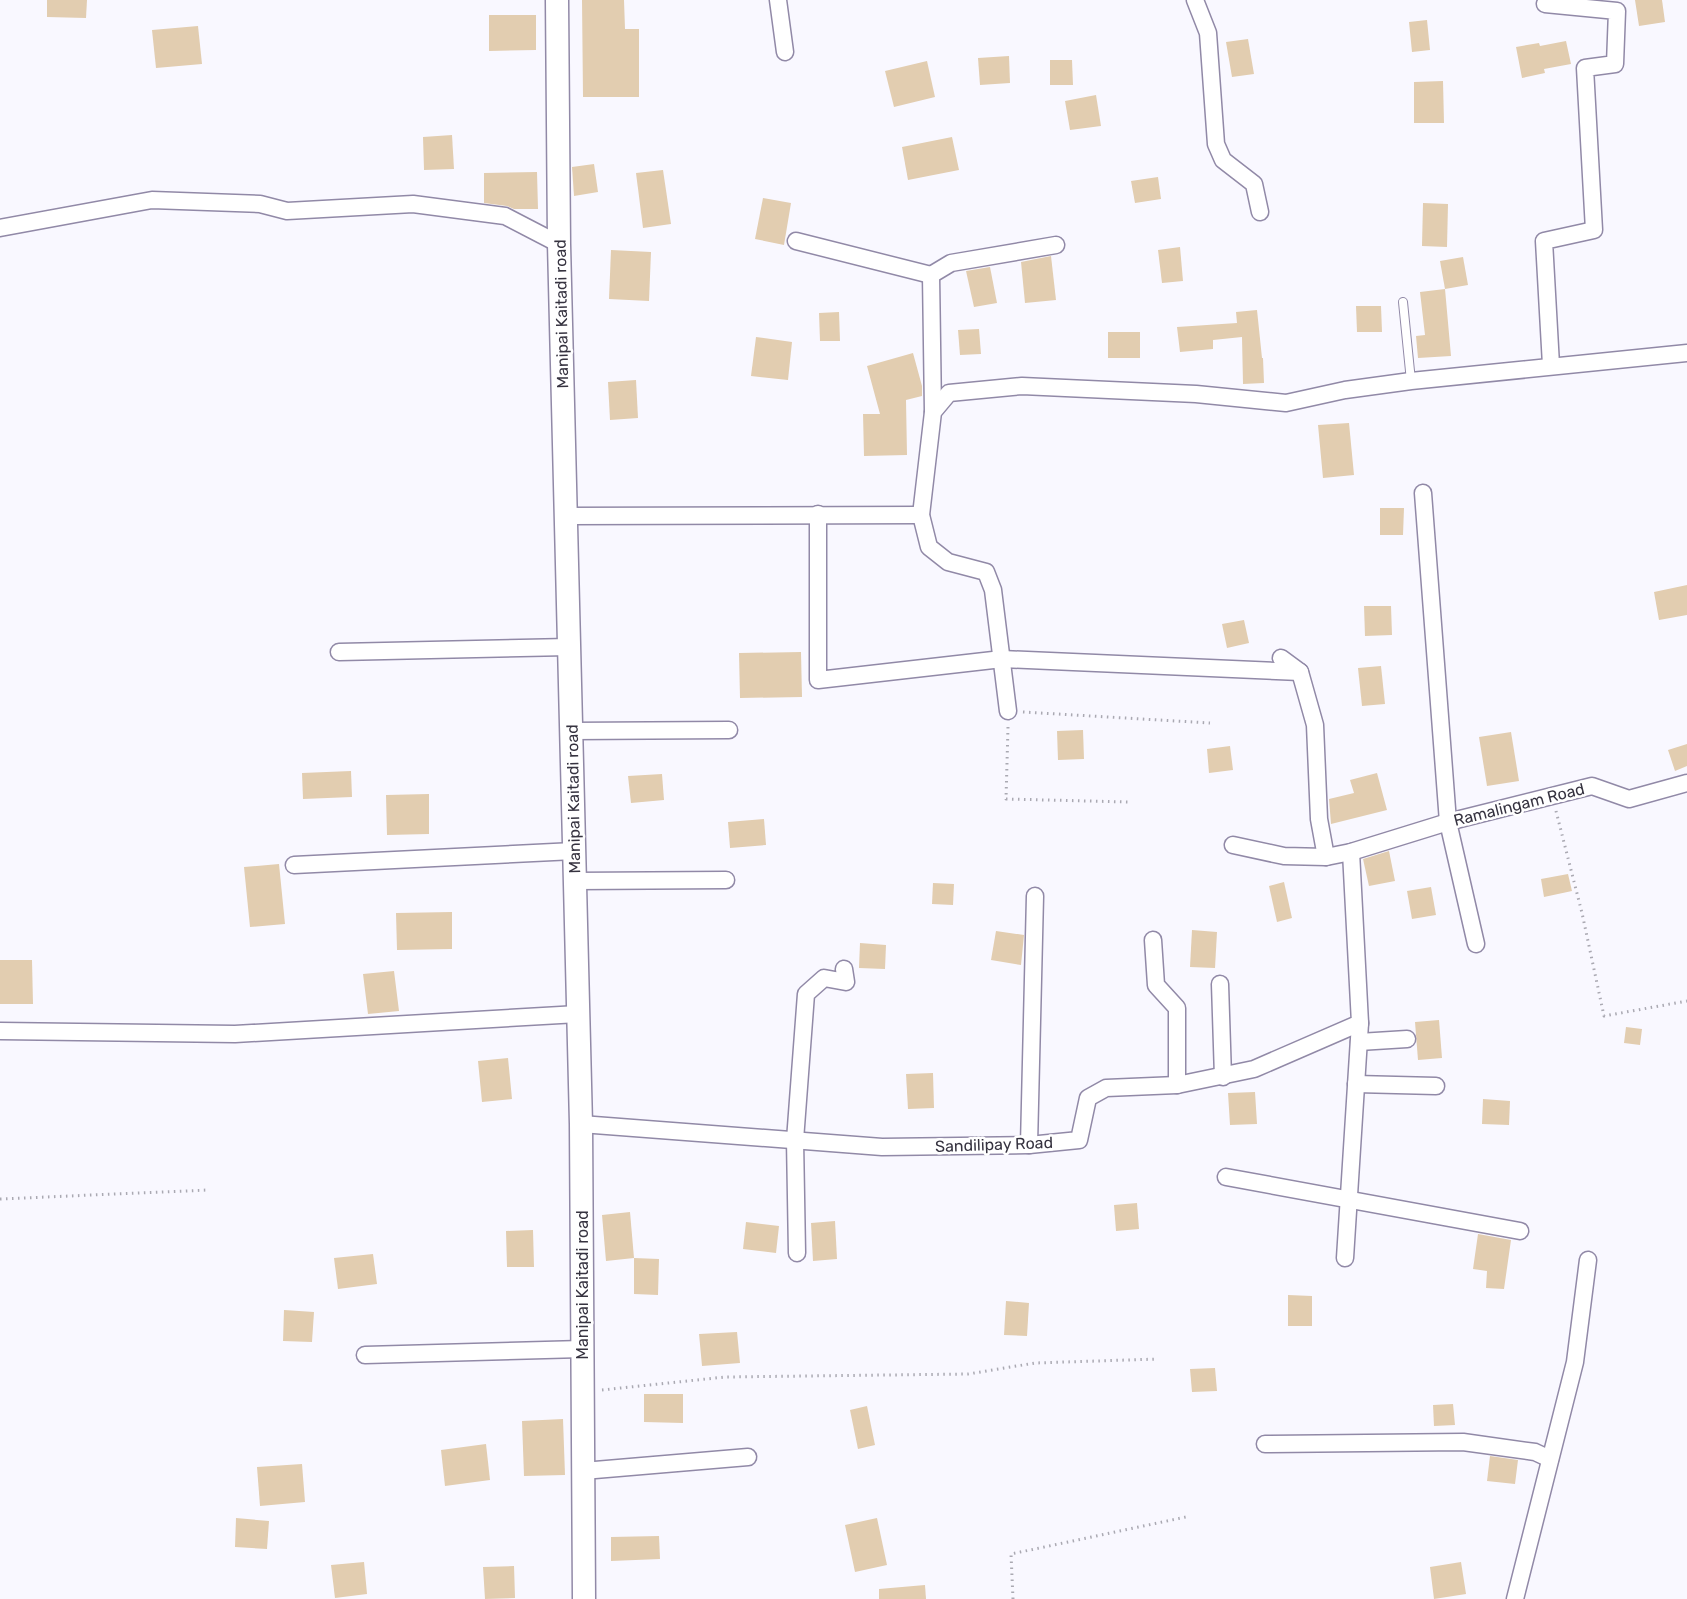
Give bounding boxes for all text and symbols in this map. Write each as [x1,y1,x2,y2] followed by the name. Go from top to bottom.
[551,239,572,389] street label: Manipai Kaitadi road
[563,724,584,874] street label: Manipai Kaitadi road
[1452,779,1587,830] street label: Ramalingam Road
[935,1133,1053,1156] street label: Sandilipay Road
[573,1210,592,1360] street label: Manipai Kaitadi road

